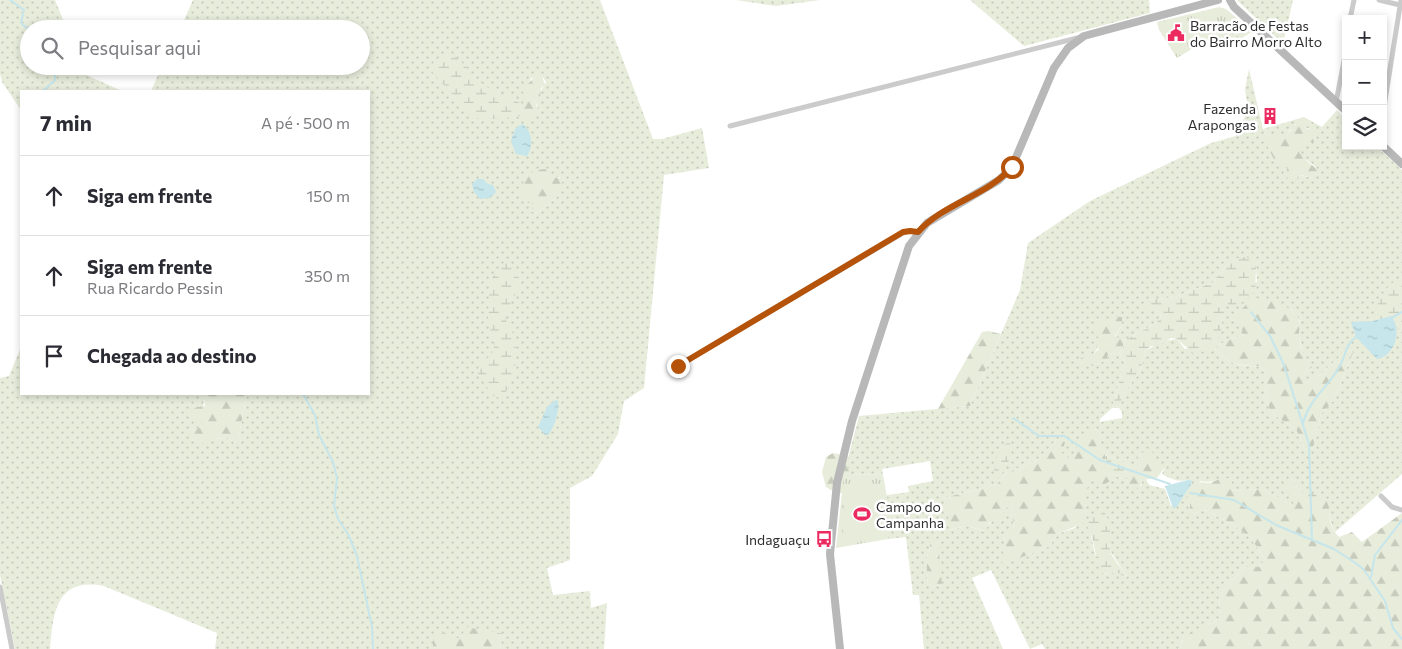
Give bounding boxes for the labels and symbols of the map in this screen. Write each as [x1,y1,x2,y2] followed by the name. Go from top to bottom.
[1190,17,1322,50] place label: Barracão de Festas do Bairro Morro Alto
[1166,23,1186,43] public building icon: Barracão de Festas do Bairro Morro Alto
[1188,100,1256,133] place label: Fazenda Arapongas
[1260,106,1280,126] building icon: Fazenda Arapongas
[1001,156,1024,179] route start
[667,355,690,378] route end
[876,498,944,531] place label: Campo do Campanha
[852,504,872,524] sports icon: Campo do Campanha
[814,529,834,549] bus stop icon: Indaguaçu
[745,531,810,548] place label: Indaguaçu

